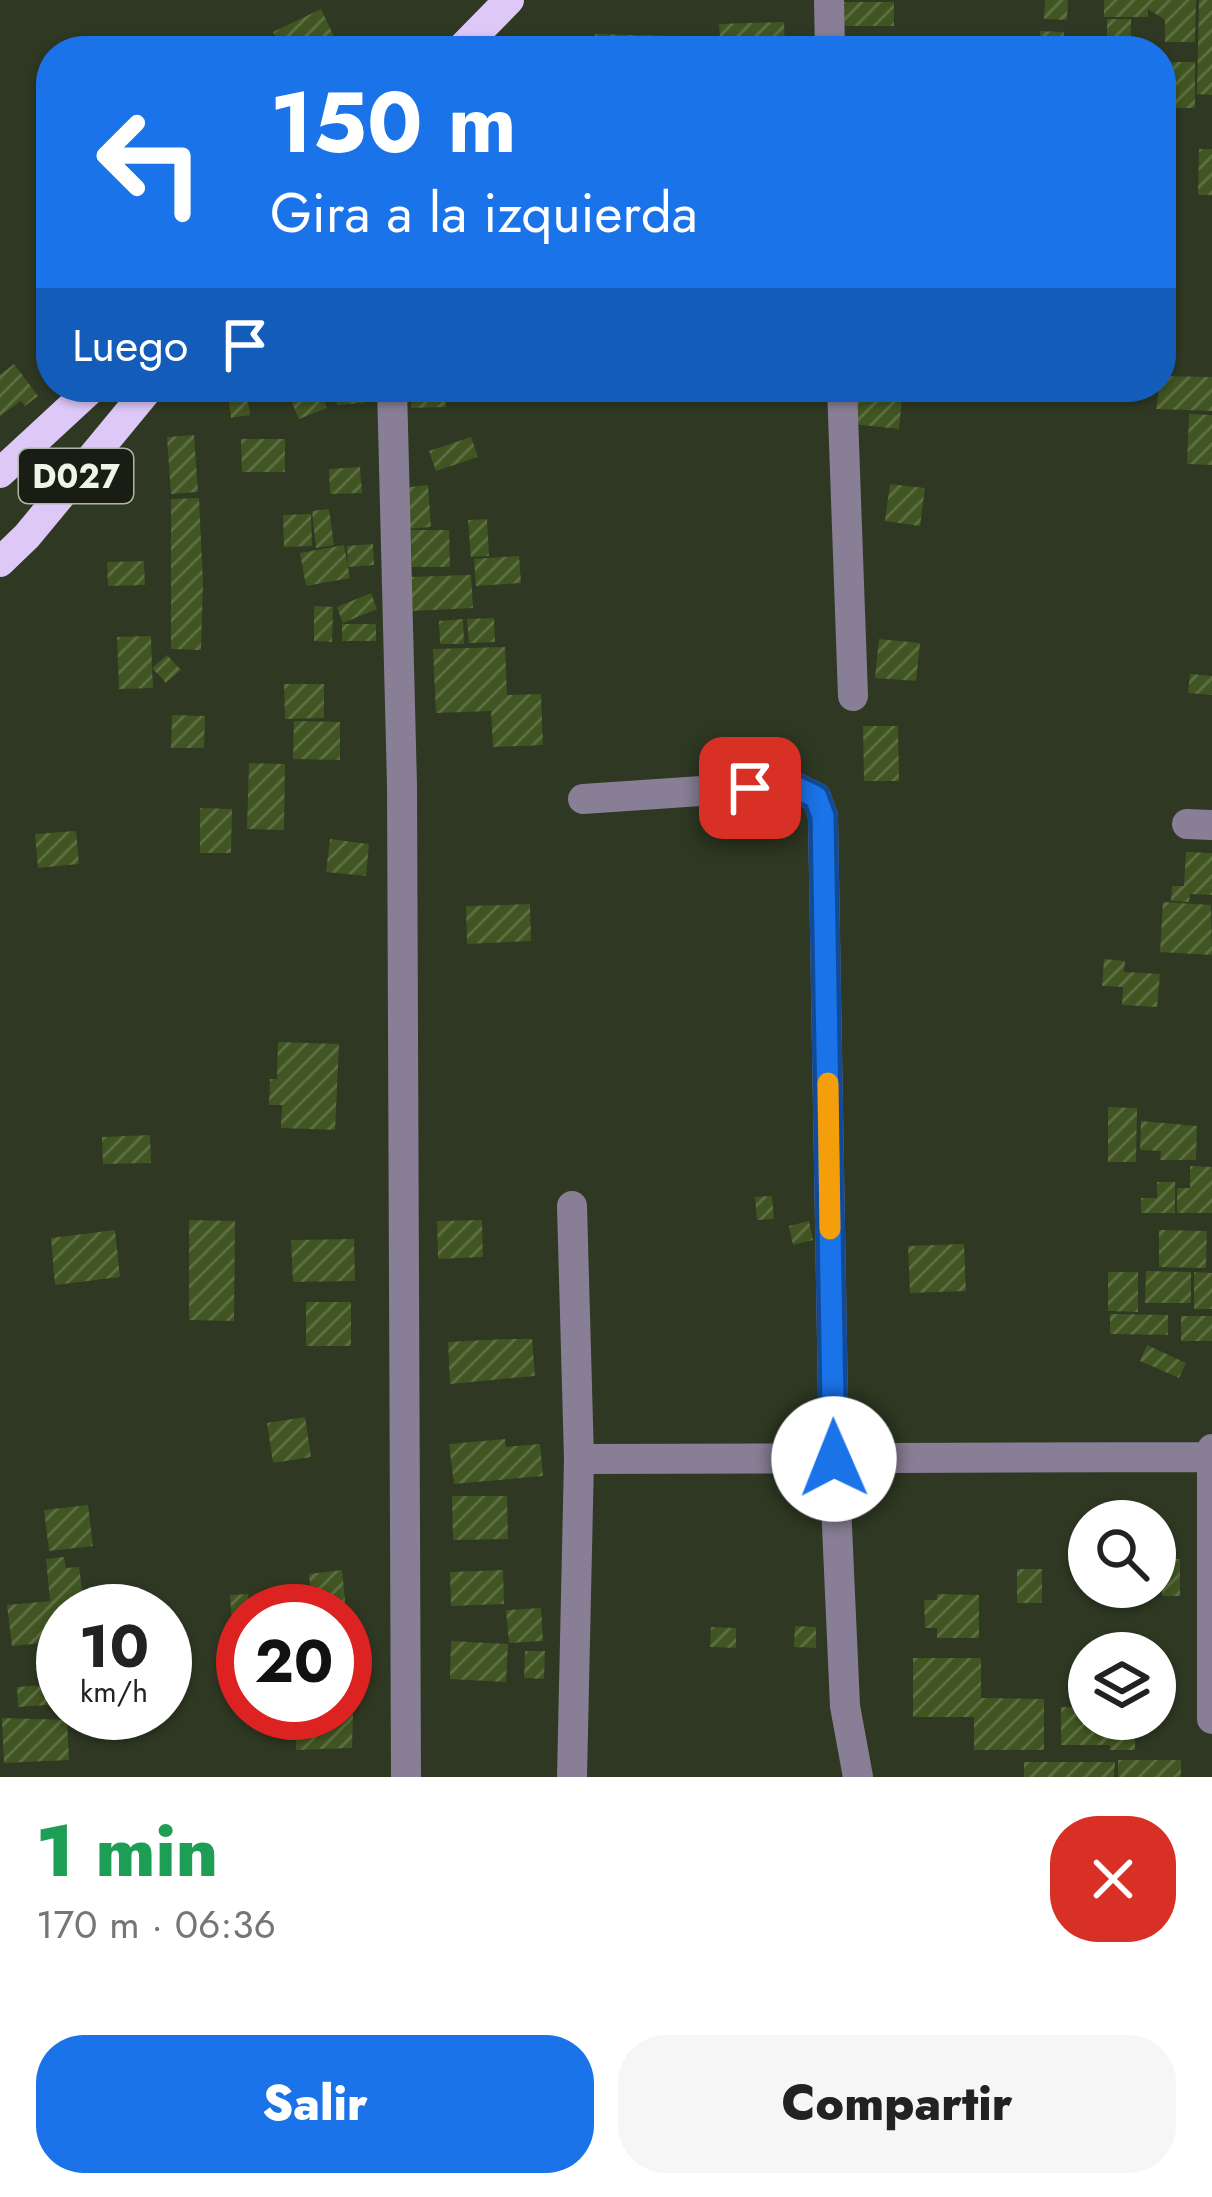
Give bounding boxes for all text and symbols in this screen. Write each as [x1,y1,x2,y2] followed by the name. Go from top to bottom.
[270,62,517,184] text: 150 m
[72,84,228,240] icon: left
[270,174,698,252] text: Gira a la izquierda
[212,312,278,378] icon: arrive
[72,313,188,378] text: Luego
[19,449,133,503] road number: D027
[699,737,801,839] pin
[717,755,783,821] icon: arrive
[771,1396,897,1522] position arrow
[1068,1500,1176,1740] map controls
[1068,1500,1176,1608] button: search
[216,1584,372,1740] speed limit sign: 20
[79,1603,149,1690] text: 10
[1068,1632,1176,1740] button: layers
[80,1670,148,1713] text: km/h
[36,1799,218,1903] text: 1 min
[1050,1816,1176,1942] button: close
[36,1896,276,1953] text: 170 m · 06:36
[36,2035,594,2173] button: Salir
[618,2035,1176,2173] button: Compartir

